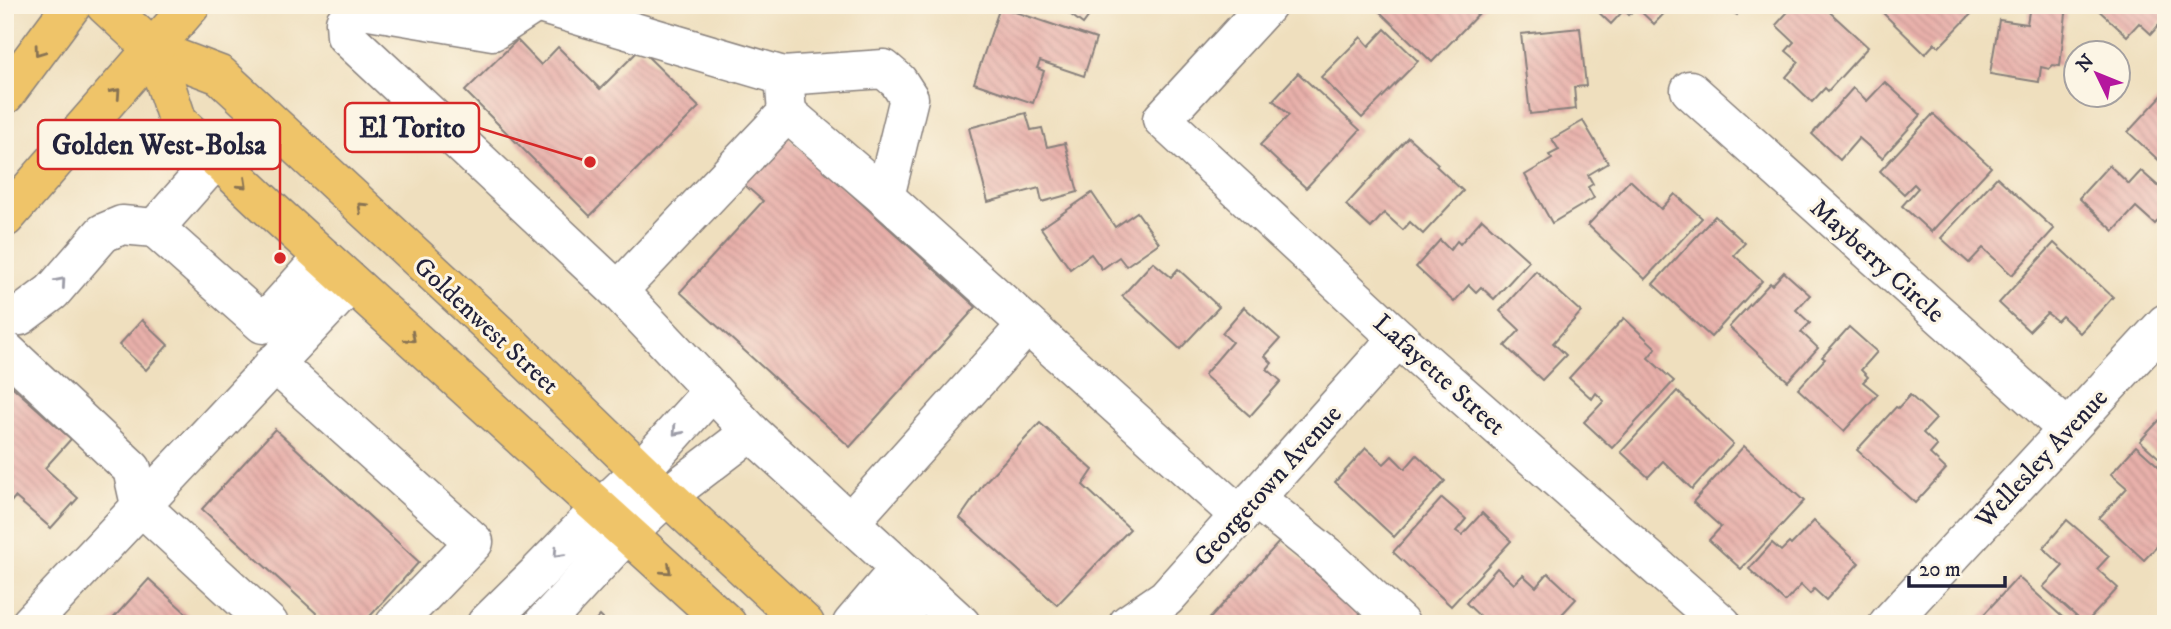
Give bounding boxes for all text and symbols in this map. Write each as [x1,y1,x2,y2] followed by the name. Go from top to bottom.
[2062,38,2132,108] north arrow
[35,43,47,56] one-way arrow
[2072,50,2100,77] text: N
[107,89,120,102] one-way arrow
[345,103,479,152] callout: El Torito
[359,111,465,146] text: El Torito
[38,120,280,169] callout: Golden West-Bolsa
[52,128,267,163] text: Golden West-Bolsa
[235,176,248,189] one-way arrow
[1803,192,1951,330] street label: Mayberry Circle
[357,202,370,215] one-way arrow
[406,250,566,402] street label: Goldenwest Street
[53,278,65,291] one-way arrow
[1366,307,1512,443] street label: Lafayette Street
[403,330,416,342] one-way arrow
[1968,382,2115,537] street label: Wellesley Avenue
[1187,398,1349,574] street label: Georgetown Avenue
[672,423,685,436] one-way arrow
[554,545,566,558] one-way arrow
[1909,545,2005,589] scale bar
[1919,557,1961,583] text: 20 m
[659,561,672,574] one-way arrow

